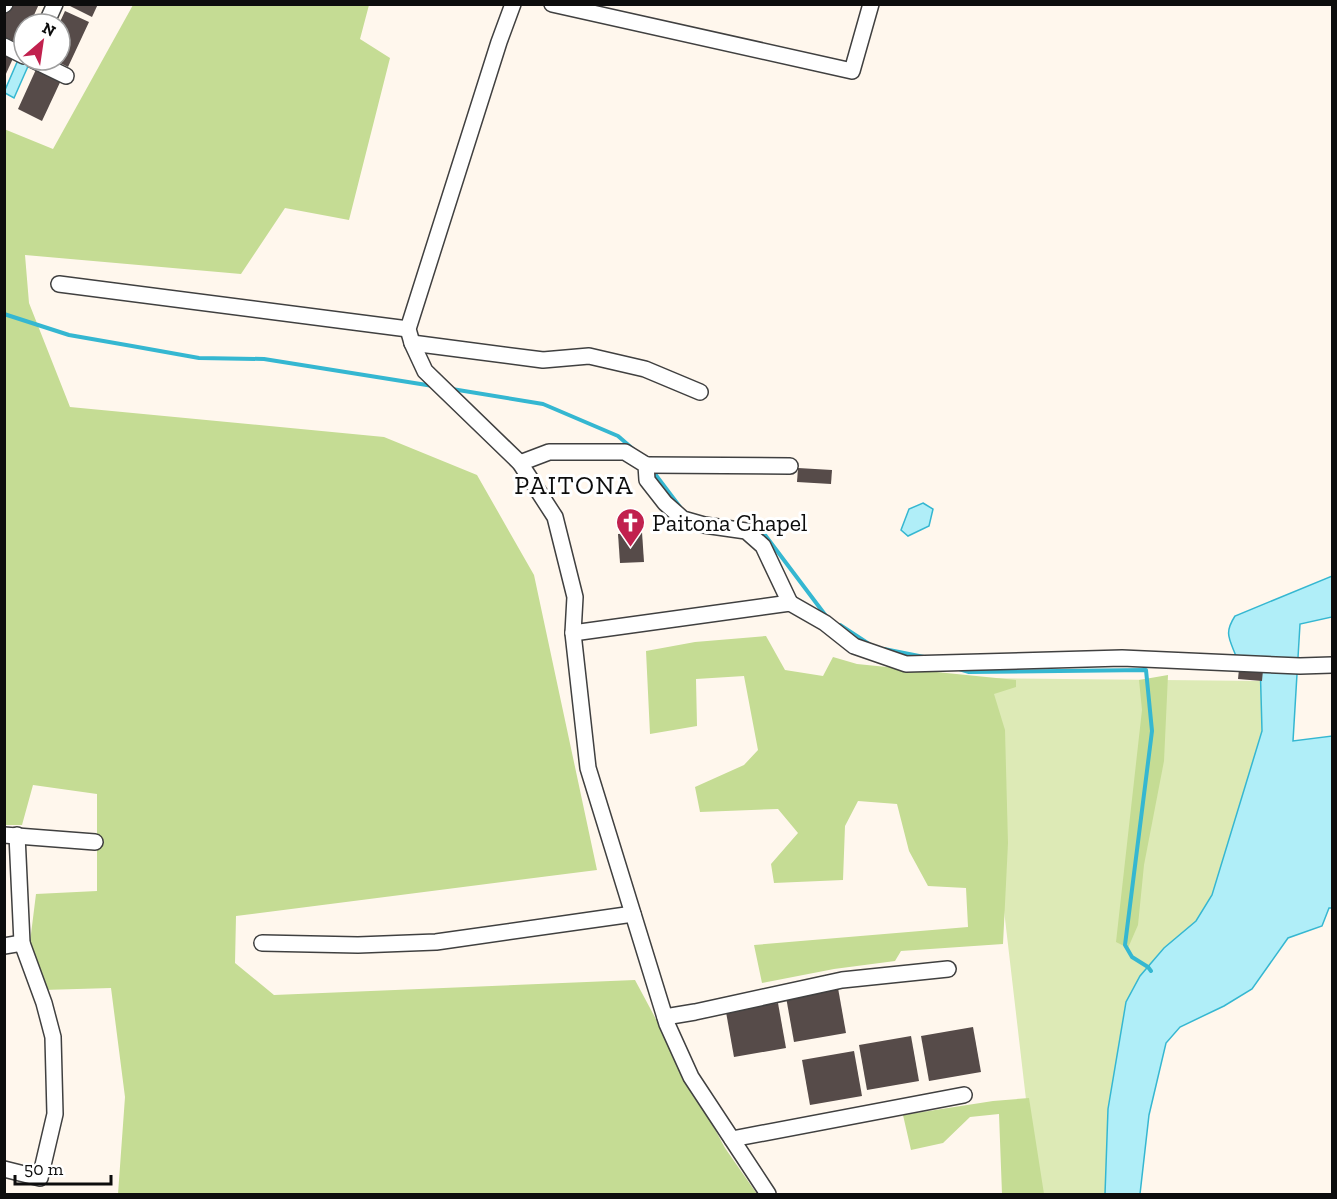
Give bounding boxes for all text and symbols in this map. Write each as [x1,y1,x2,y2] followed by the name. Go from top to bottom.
[12,12,72,72] north arrow
[39,18,59,41] text: N
[514,469,634,501] district label: PAITONA
[615,506,647,548] church icon: Paitona Chapel
[652,508,807,537] place label: Paitona Chapel
[15,1148,111,1186] scale bar
[24,1158,64,1180] text: 50 m

